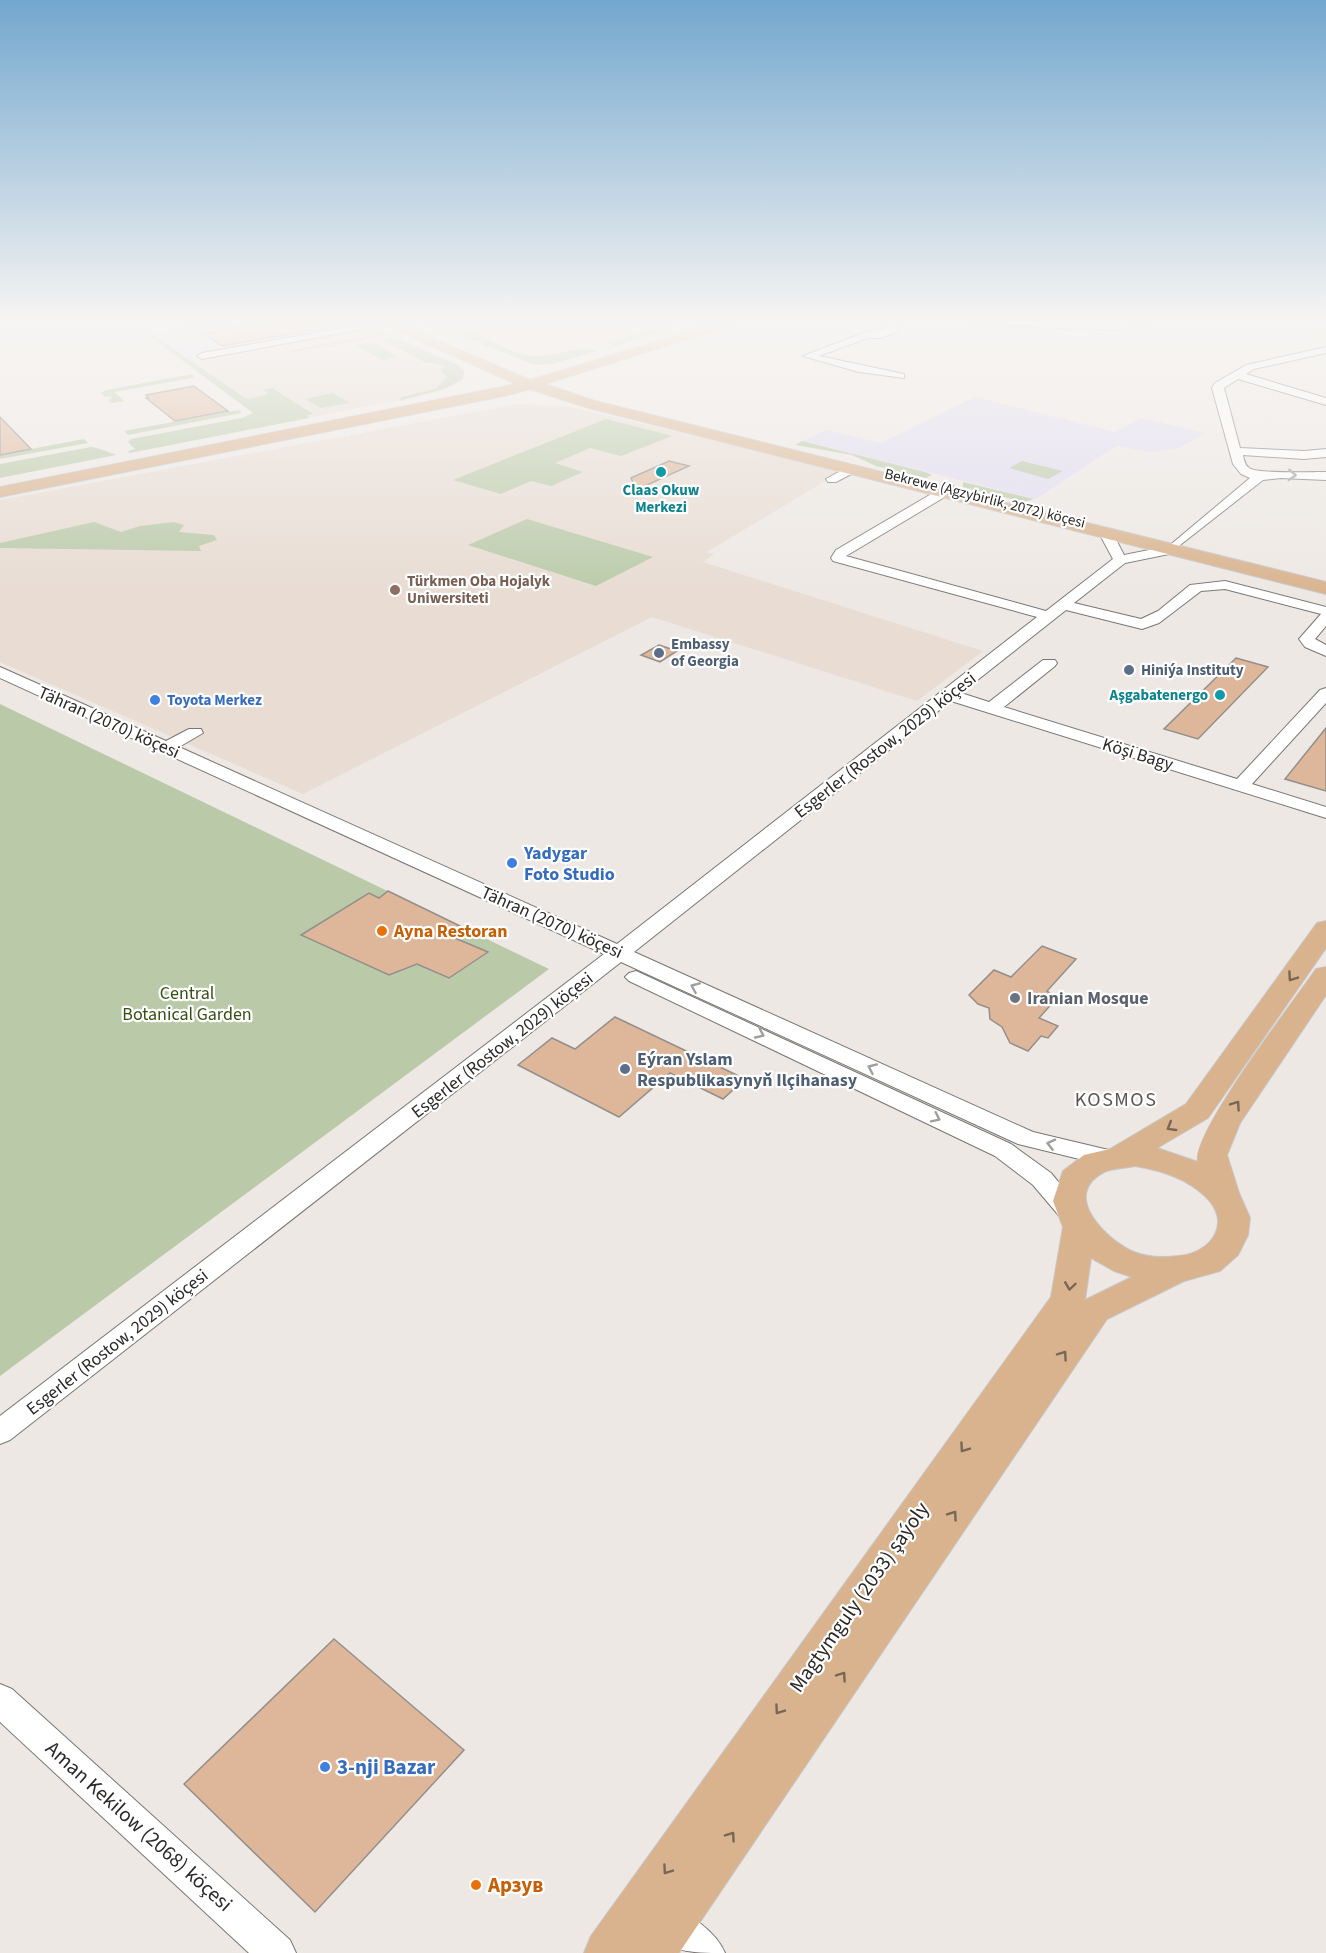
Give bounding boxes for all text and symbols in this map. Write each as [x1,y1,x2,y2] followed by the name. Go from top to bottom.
[882,463,1088,534] street label: Bekrewe (Agzybirlik, 2072) köçesi
[654,465,668,479] marker: Claas Okuw Merkezi
[1288,468,1297,481] one-way arrow
[623,480,700,518] place label: Claas Okuw Merkezi
[407,571,551,609] place label: Türkmen Oba Hojalyk Uniwersiteti
[388,583,402,597] marker: Türkmen Oba Hojalyk Uniwersiteti
[671,634,739,672] place label: Embassy of Georgia
[652,646,666,660] marker: Embassy of Georgia
[1141,660,1244,681] place label: Hiniýa Instituty
[1122,663,1136,677] marker: Hiniýa Instituty
[789,666,981,824] street label: Esgerler (Rostow, 2029) köçesi
[34,680,184,765] street label: Tähran (2070) köçesi
[1108,685,1208,706] place label: Aşgabatenergo
[1213,688,1227,702] marker: Aşgabatenergo
[167,690,262,711] place label: Toyota Merkez
[148,693,162,707] marker: Toyota Merkez
[1099,732,1177,777] street label: Köşi Bagy
[523,841,615,887] place label: Yadygar Foto Studio
[505,856,519,870] marker: Yadygar Foto Studio
[477,880,627,965] street label: Tähran (2070) köçesi
[393,919,508,944] place label: Ayna Restoran
[375,924,389,938] marker: Ayna Restoran
[406,966,598,1124] street label: Esgerler (Rostow, 2029) köçesi
[1288,970,1299,981] one-way arrow
[122,981,252,1027] park label: Central Botanical Garden
[690,983,701,995] one-way arrow
[1027,986,1149,1011] place label: Iranian Mosque
[1008,991,1022,1005] marker: Iranian Mosque
[753,1027,764,1039] one-way arrow
[637,1047,858,1093] place label: Eýran Yslam Respublikasynyň Ilçihanasy
[618,1062,632,1076] marker: Eýran Yslam Respublikasynyň Ilçihanasy
[868,1063,879,1075] one-way arrow
[1075,1086,1157,1114] district label: KOSMOS
[1229,1101,1240,1112] one-way arrow
[929,1110,940,1122] one-way arrow
[1167,1119,1177,1131] one-way arrow
[1047,1139,1057,1152] one-way arrow
[21,1263,213,1421] street label: Esgerler (Rostow, 2029) köçesi
[1065,1282,1077,1291] one-way arrow
[1056,1350,1067,1361] one-way arrow
[960,1441,971,1452] one-way arrow
[782,1495,936,1698] street label: Magtymguly (2033) şaýoly
[946,1511,957,1522] one-way arrow
[835,1671,846,1682] one-way arrow
[775,1704,786,1715] one-way arrow
[39,1734,239,1918] street label: Aman Kekilow (2068) köçesi
[337,1752,436,1782] place label: 3-nji Bazar
[318,1760,332,1774] marker: 3-nji Bazar
[724,1832,735,1843] one-way arrow
[663,1863,674,1874] one-way arrow
[487,1870,543,1900] place label: Арзув
[469,1878,483,1892] marker: Арзув

